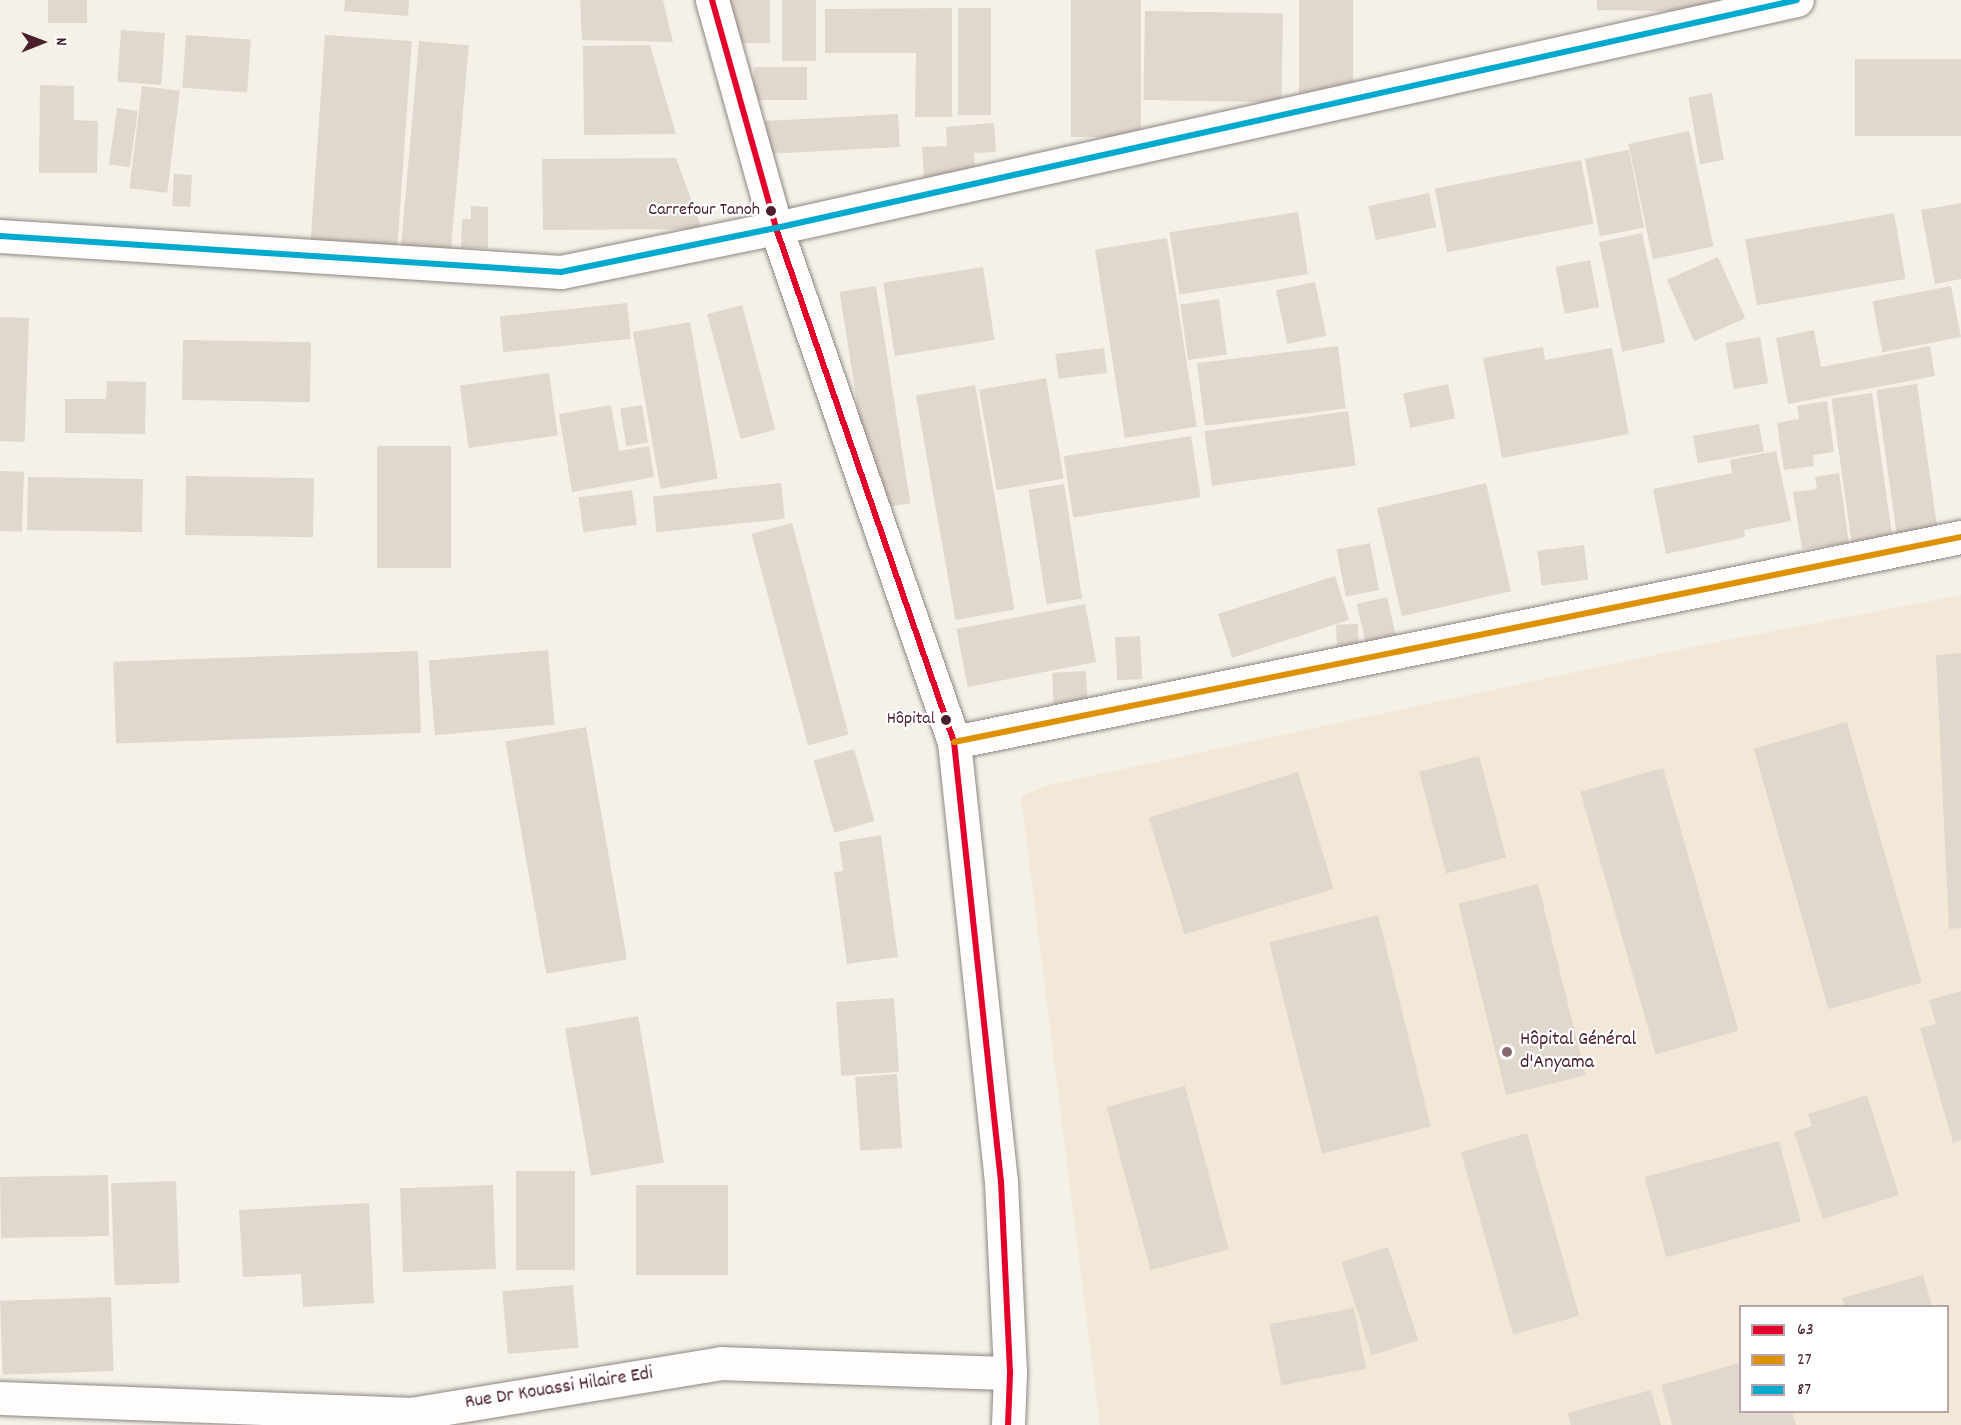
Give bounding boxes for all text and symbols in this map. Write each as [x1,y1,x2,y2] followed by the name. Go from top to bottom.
[12,12,72,72] north arrow
[49,38,72,46] text: N
[648,200,760,222] place label: Carrefour Tanoh
[765,205,777,217] marker: Carrefour Tanoh
[887,709,935,731] place label: Hôpital
[940,714,952,726] marker: Hôpital
[1520,1028,1636,1075] place label: Hôpital Général d'Anyama
[1498,1043,1516,1061] marker: Hôpital Général d'Anyama
[1739,1305,1949,1413] legend
[1797,1318,1814,1343] text: 63
[1797,1348,1812,1373] text: 27
[463,1362,655,1416] street label: Rue Dr Kouassi Hilaire Edi
[1797,1378,1811,1403] text: 87

